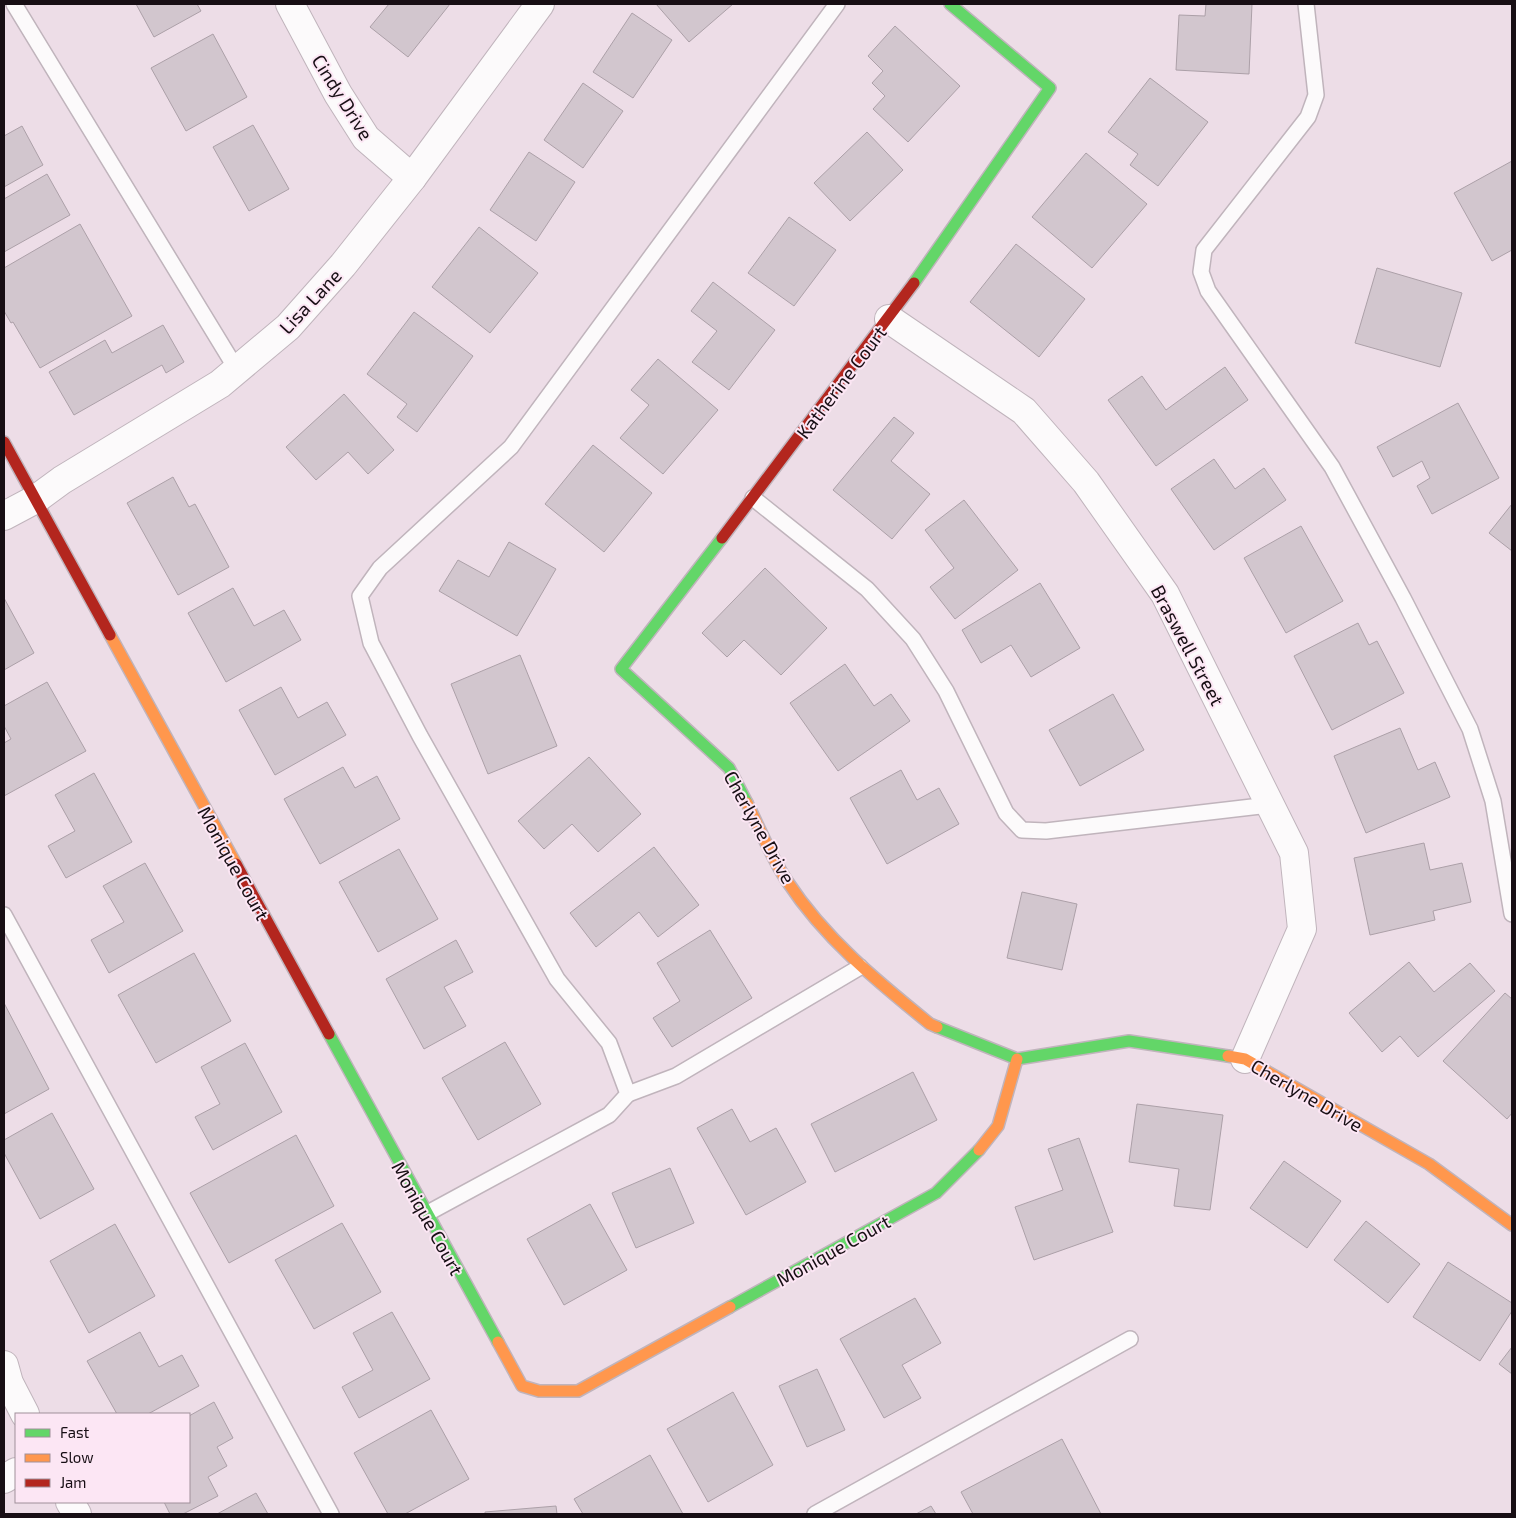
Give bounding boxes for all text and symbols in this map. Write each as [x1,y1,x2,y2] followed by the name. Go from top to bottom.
[308,50,378,144] street label: Cindy Drive
[274,264,346,338] street label: Lisa Lane
[791,321,891,443] street label: Katherine Court
[1147,581,1229,709] street label: Braswell Street
[720,767,800,887] street label: Cherlyne Drive
[193,802,275,924] street label: Monique Court
[1247,1054,1367,1136] street label: Cherlyne Drive
[387,1157,469,1279] street label: Monique Court
[772,1209,894,1291] street label: Monique Court
[15,1413,190,1503] legend
[60,1423,90,1441] text: Fast
[60,1448,94,1466] text: Slow
[60,1473,86,1491] text: Jam

